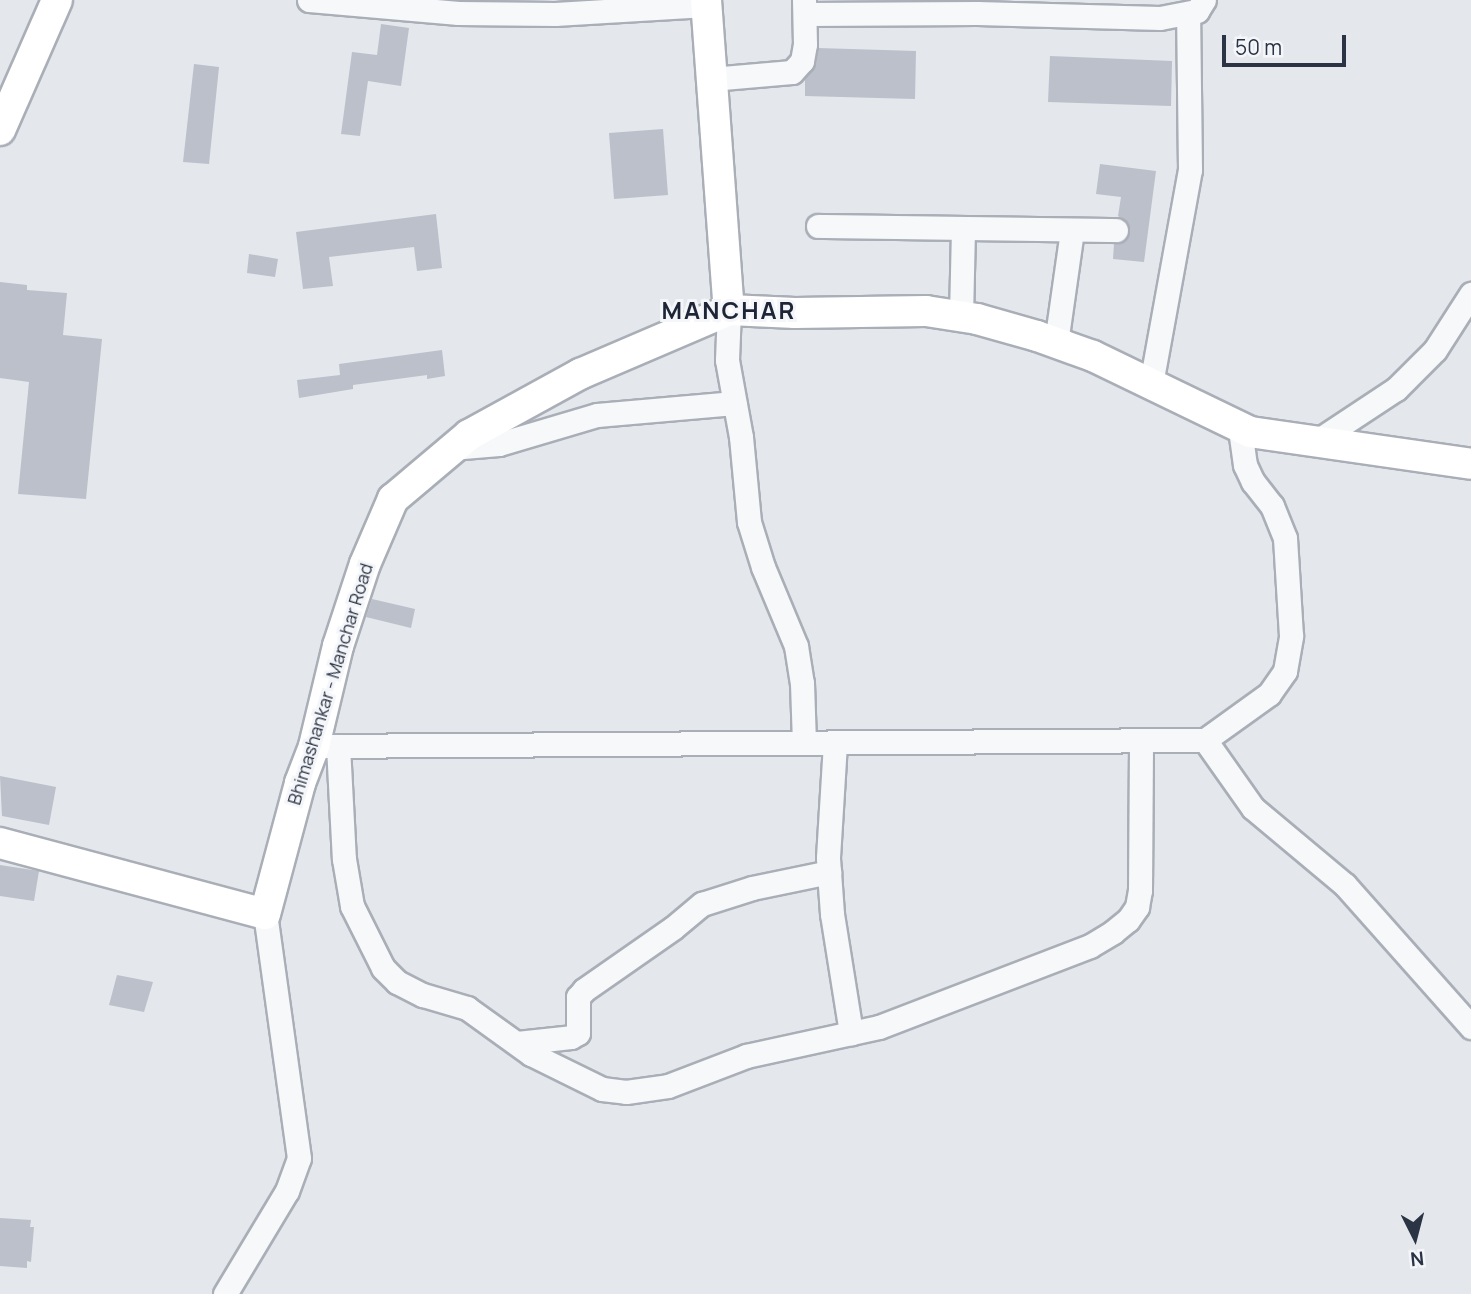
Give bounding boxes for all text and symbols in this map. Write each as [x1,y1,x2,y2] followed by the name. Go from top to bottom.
[1226,21,1350,65] scale bar
[1235,33,1282,61] text: 50 m
[662,296,796,324] district label: MANCHAR
[283,561,377,807] street label: Bhimashankar - Manchar Road
[1380,1203,1450,1273] north arrow
[1409,1245,1425,1273] text: N

